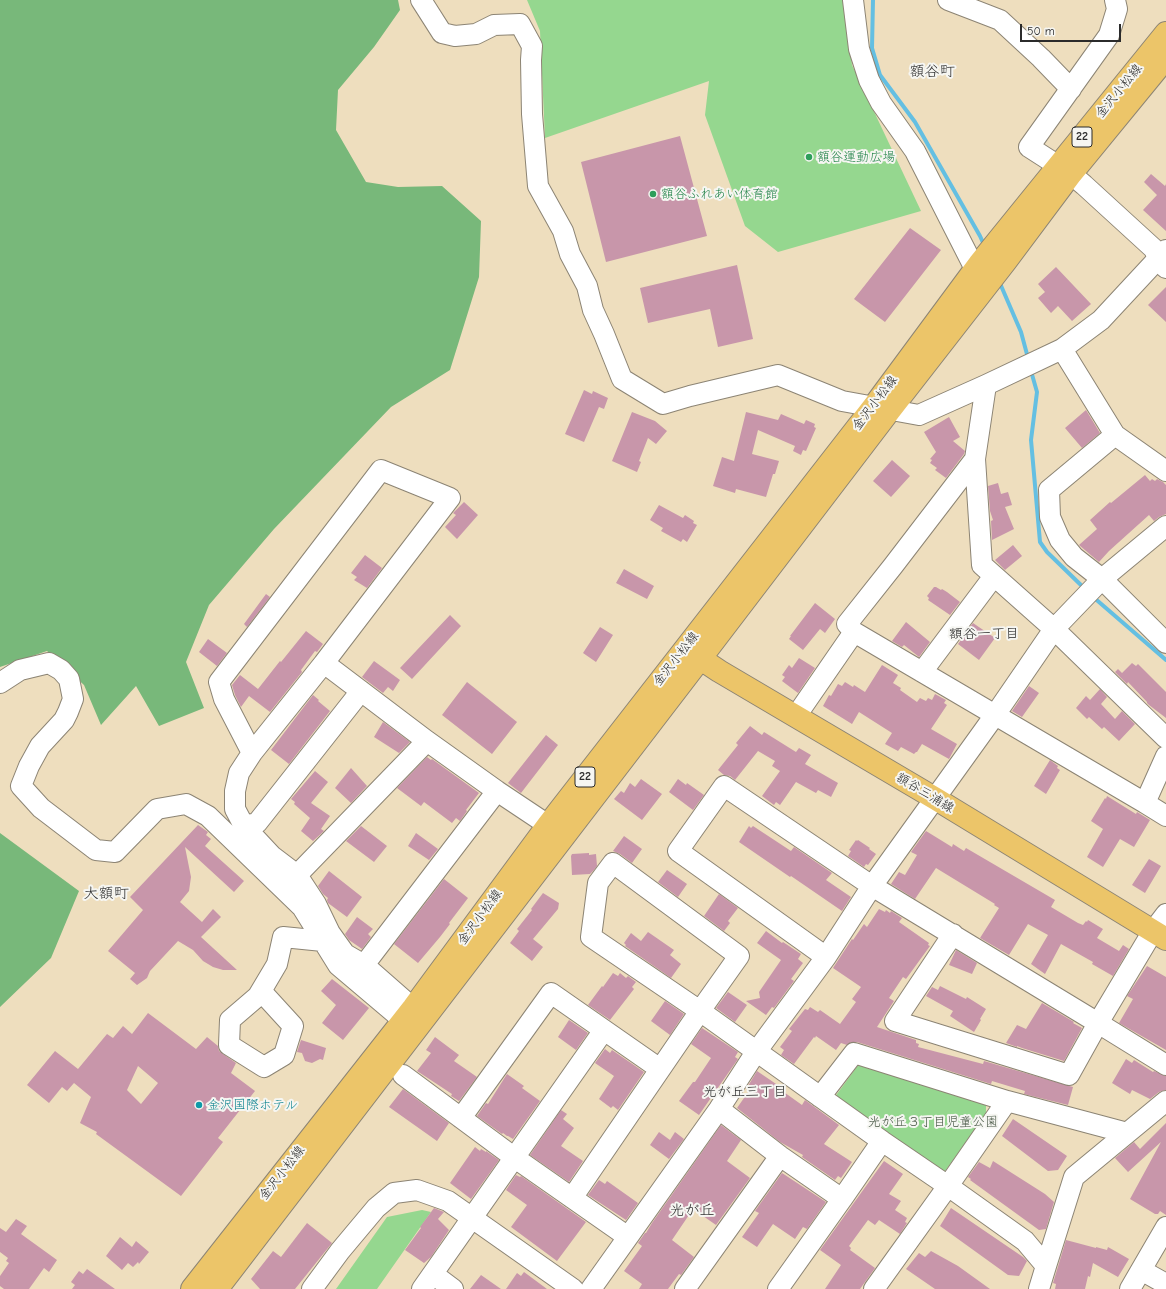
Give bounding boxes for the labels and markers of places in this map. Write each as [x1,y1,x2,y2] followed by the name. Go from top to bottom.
[817,149,895,165] place label: 額谷運動広場
[804,152,814,162] marker: 額谷運動広場
[661,186,778,202] place label: 額谷ふれあい体育館
[648,189,658,199] marker: 額谷ふれあい体育館
[207,1097,298,1113] place label: 金沢国際ホテル
[194,1100,204,1110] marker: 金沢国際ホテル

